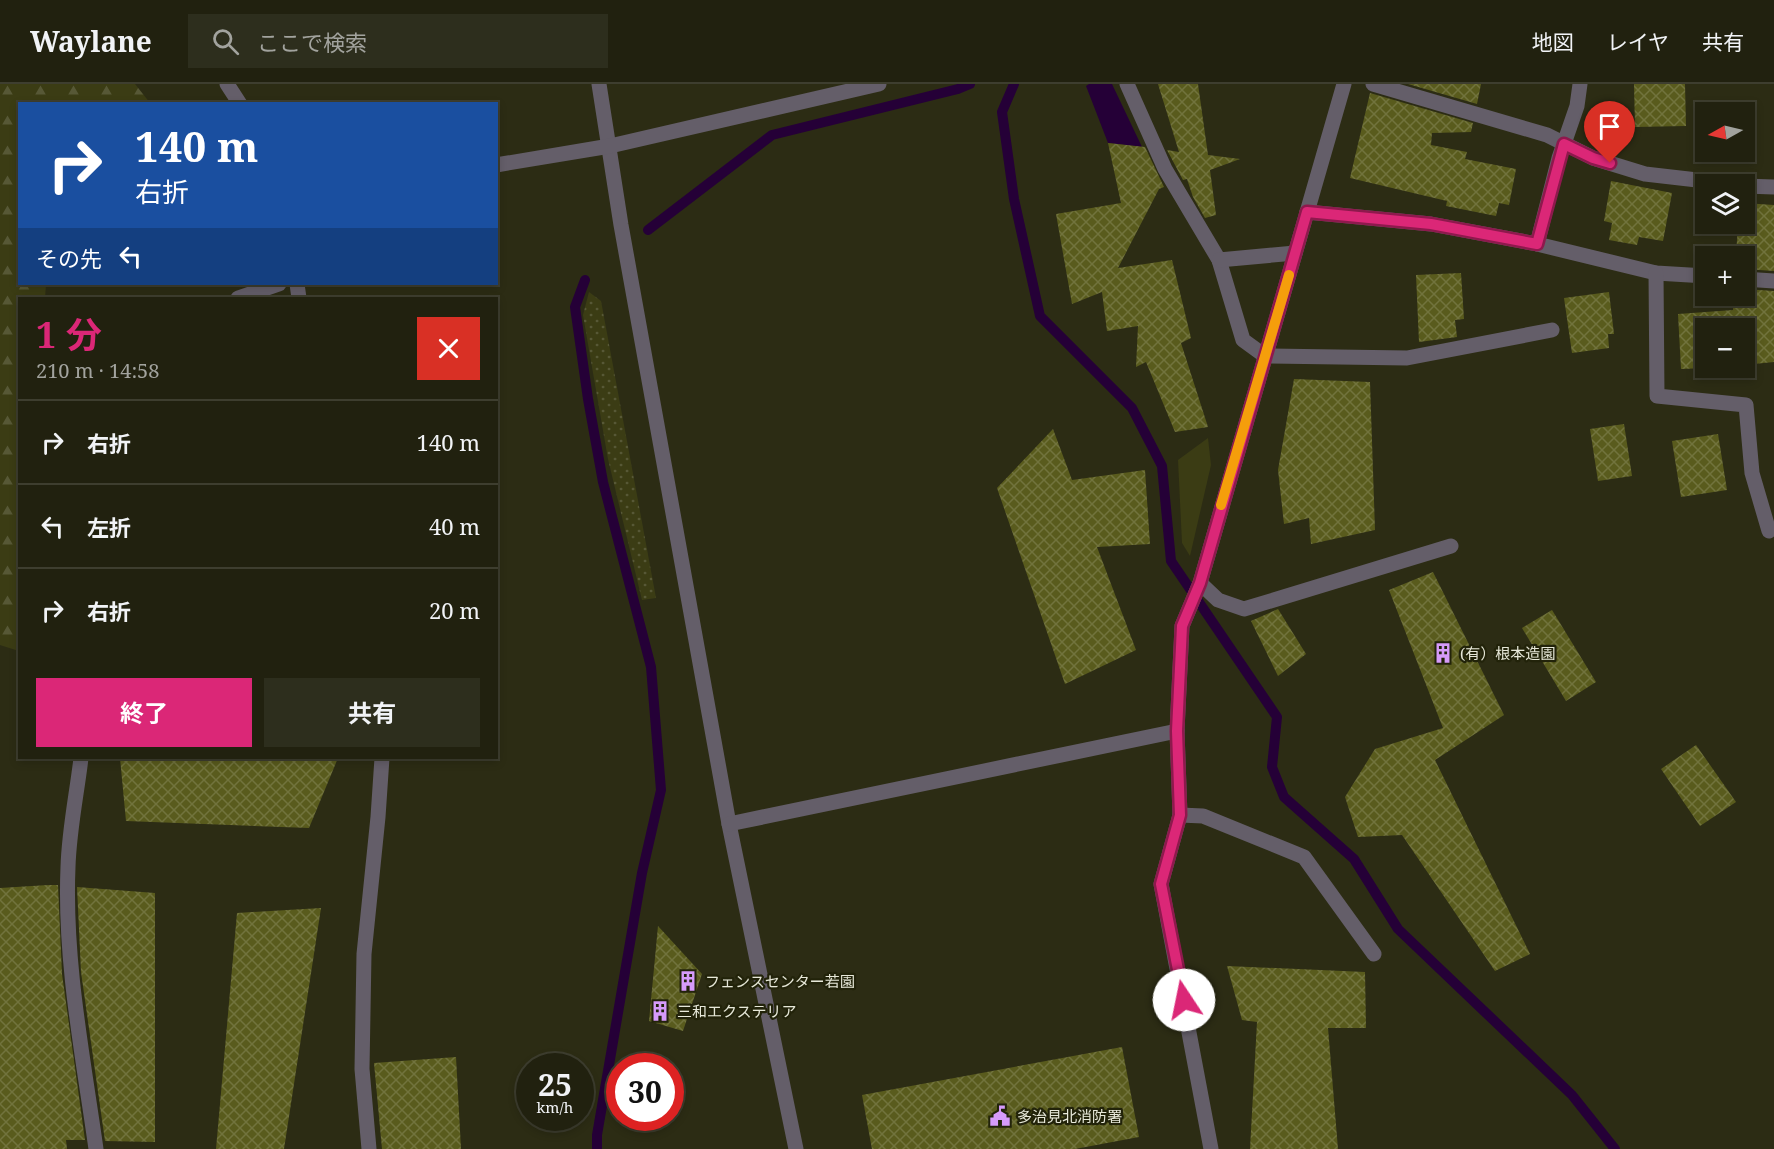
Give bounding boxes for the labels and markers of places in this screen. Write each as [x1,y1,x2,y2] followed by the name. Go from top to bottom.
[1584,101,1635,163] pin
[1431,641,1455,665] building icon: (有）根本造園
[1460,643,1555,663] place label: (有）根本造園
[676,969,700,993] building icon: フェンスセンター若園
[705,971,855,991] place label: フェンスセンター若園
[648,999,672,1023] building icon: 三和エクステリア
[677,1001,797,1021] place label: 三和エクステリア
[988,1104,1012,1128] public building icon: 多治見北消防署
[1017,1106,1122,1126] place label: 多治見北消防署

